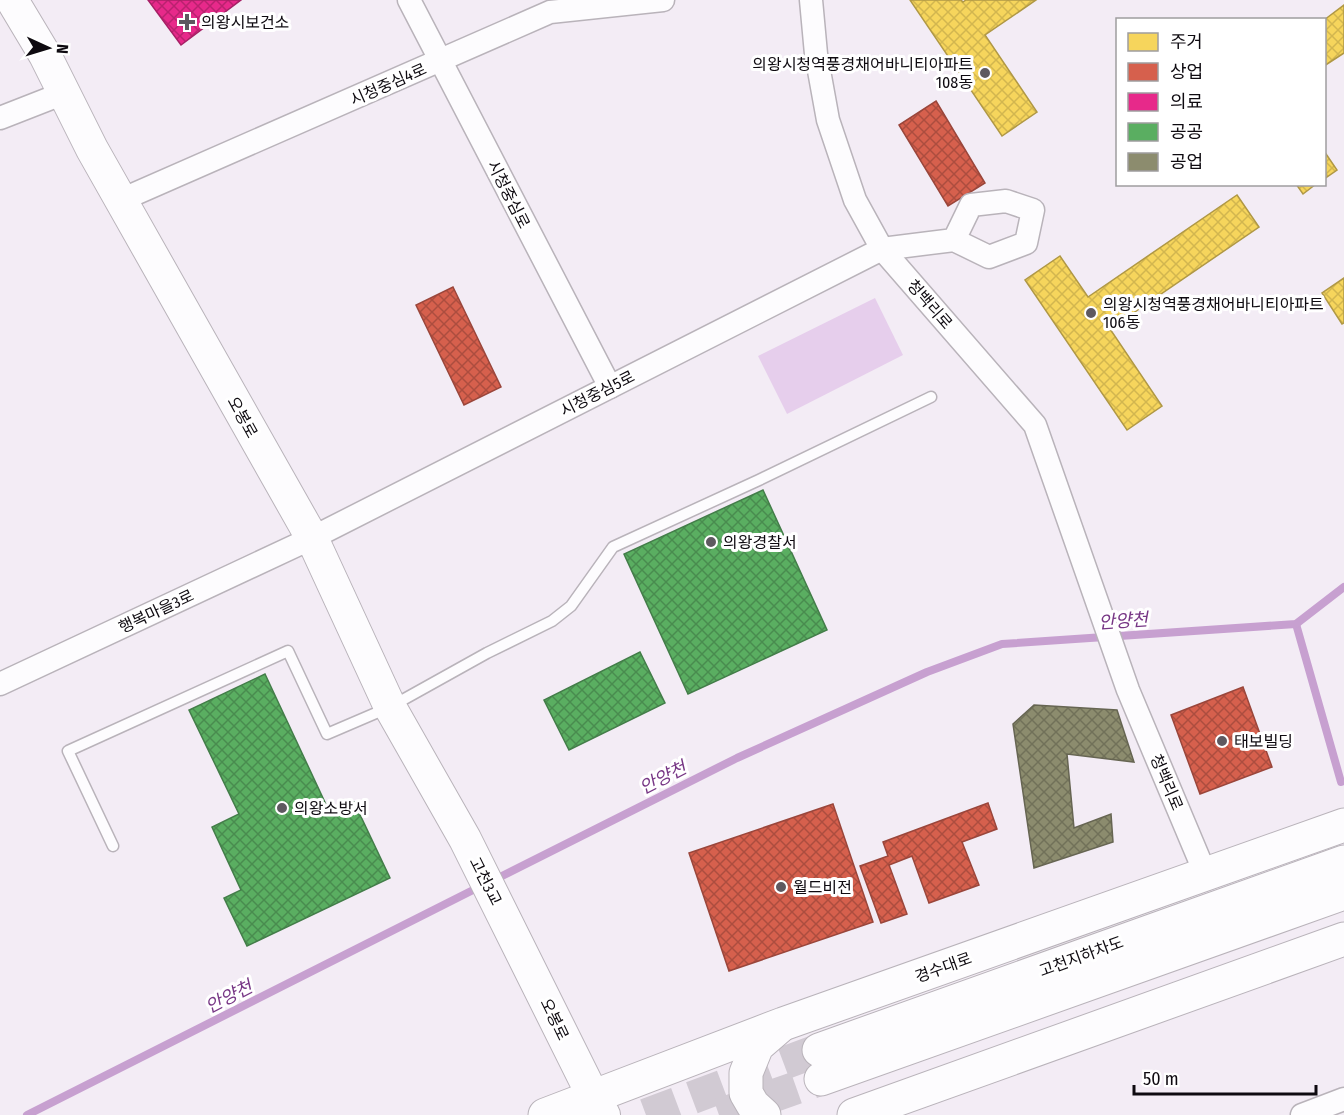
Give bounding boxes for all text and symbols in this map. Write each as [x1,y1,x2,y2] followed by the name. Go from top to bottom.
[178,13,196,31] marker: 의왕시보건소
[201,13,289,32] place label: 의왕시보건소
[18,18,78,78] north arrow
[1116,18,1326,186] legend
[1170,31,1203,53] text: 주거
[53,44,72,54] text: N
[752,55,973,92] place label: 의왕시청역풍경채어바니티아파트 108동
[347,59,429,110] street label: 시청중심4로
[1170,61,1203,83] text: 상업
[978,66,992,80] marker: 의왕시청역풍경채어바니티아파트 108동
[1170,91,1203,113] text: 의료
[1170,121,1203,143] text: 공공
[1170,151,1203,173] text: 공업
[483,157,534,232] street label: 시청중심로
[903,276,956,333] street label: 청백리로
[1103,295,1324,332] place label: 의왕시청역풍경채어바니티아파트 106동
[1084,306,1098,320] marker: 의왕시청역풍경채어바니티아파트 106동
[557,366,638,420] street label: 시청중심5로
[224,393,262,441] street label: 오봉로
[723,533,797,552] place label: 의왕경찰서
[704,535,718,549] marker: 의왕경찰서
[116,586,197,637] street label: 행복마을3로
[1097,608,1151,634] water label: 안양천
[1234,732,1293,751] place label: 태보빌딩
[1215,734,1229,748] marker: 태보빌딩
[1146,751,1187,813] street label: 청백리로
[636,756,692,799] water label: 안양천
[294,799,368,818] place label: 의왕소방서
[275,801,289,815] marker: 의왕소방서
[465,854,506,908] street label: 고천3교
[793,878,852,897] place label: 월드비전
[774,880,788,894] marker: 월드비전
[1036,932,1126,981] street label: 고천지하차도
[912,948,974,986] street label: 경수대로
[202,975,258,1018] water label: 안양천
[536,995,573,1043] street label: 오봉로
[1134,1058,1316,1096] scale bar
[1143,1068,1179,1090] text: 50 m

